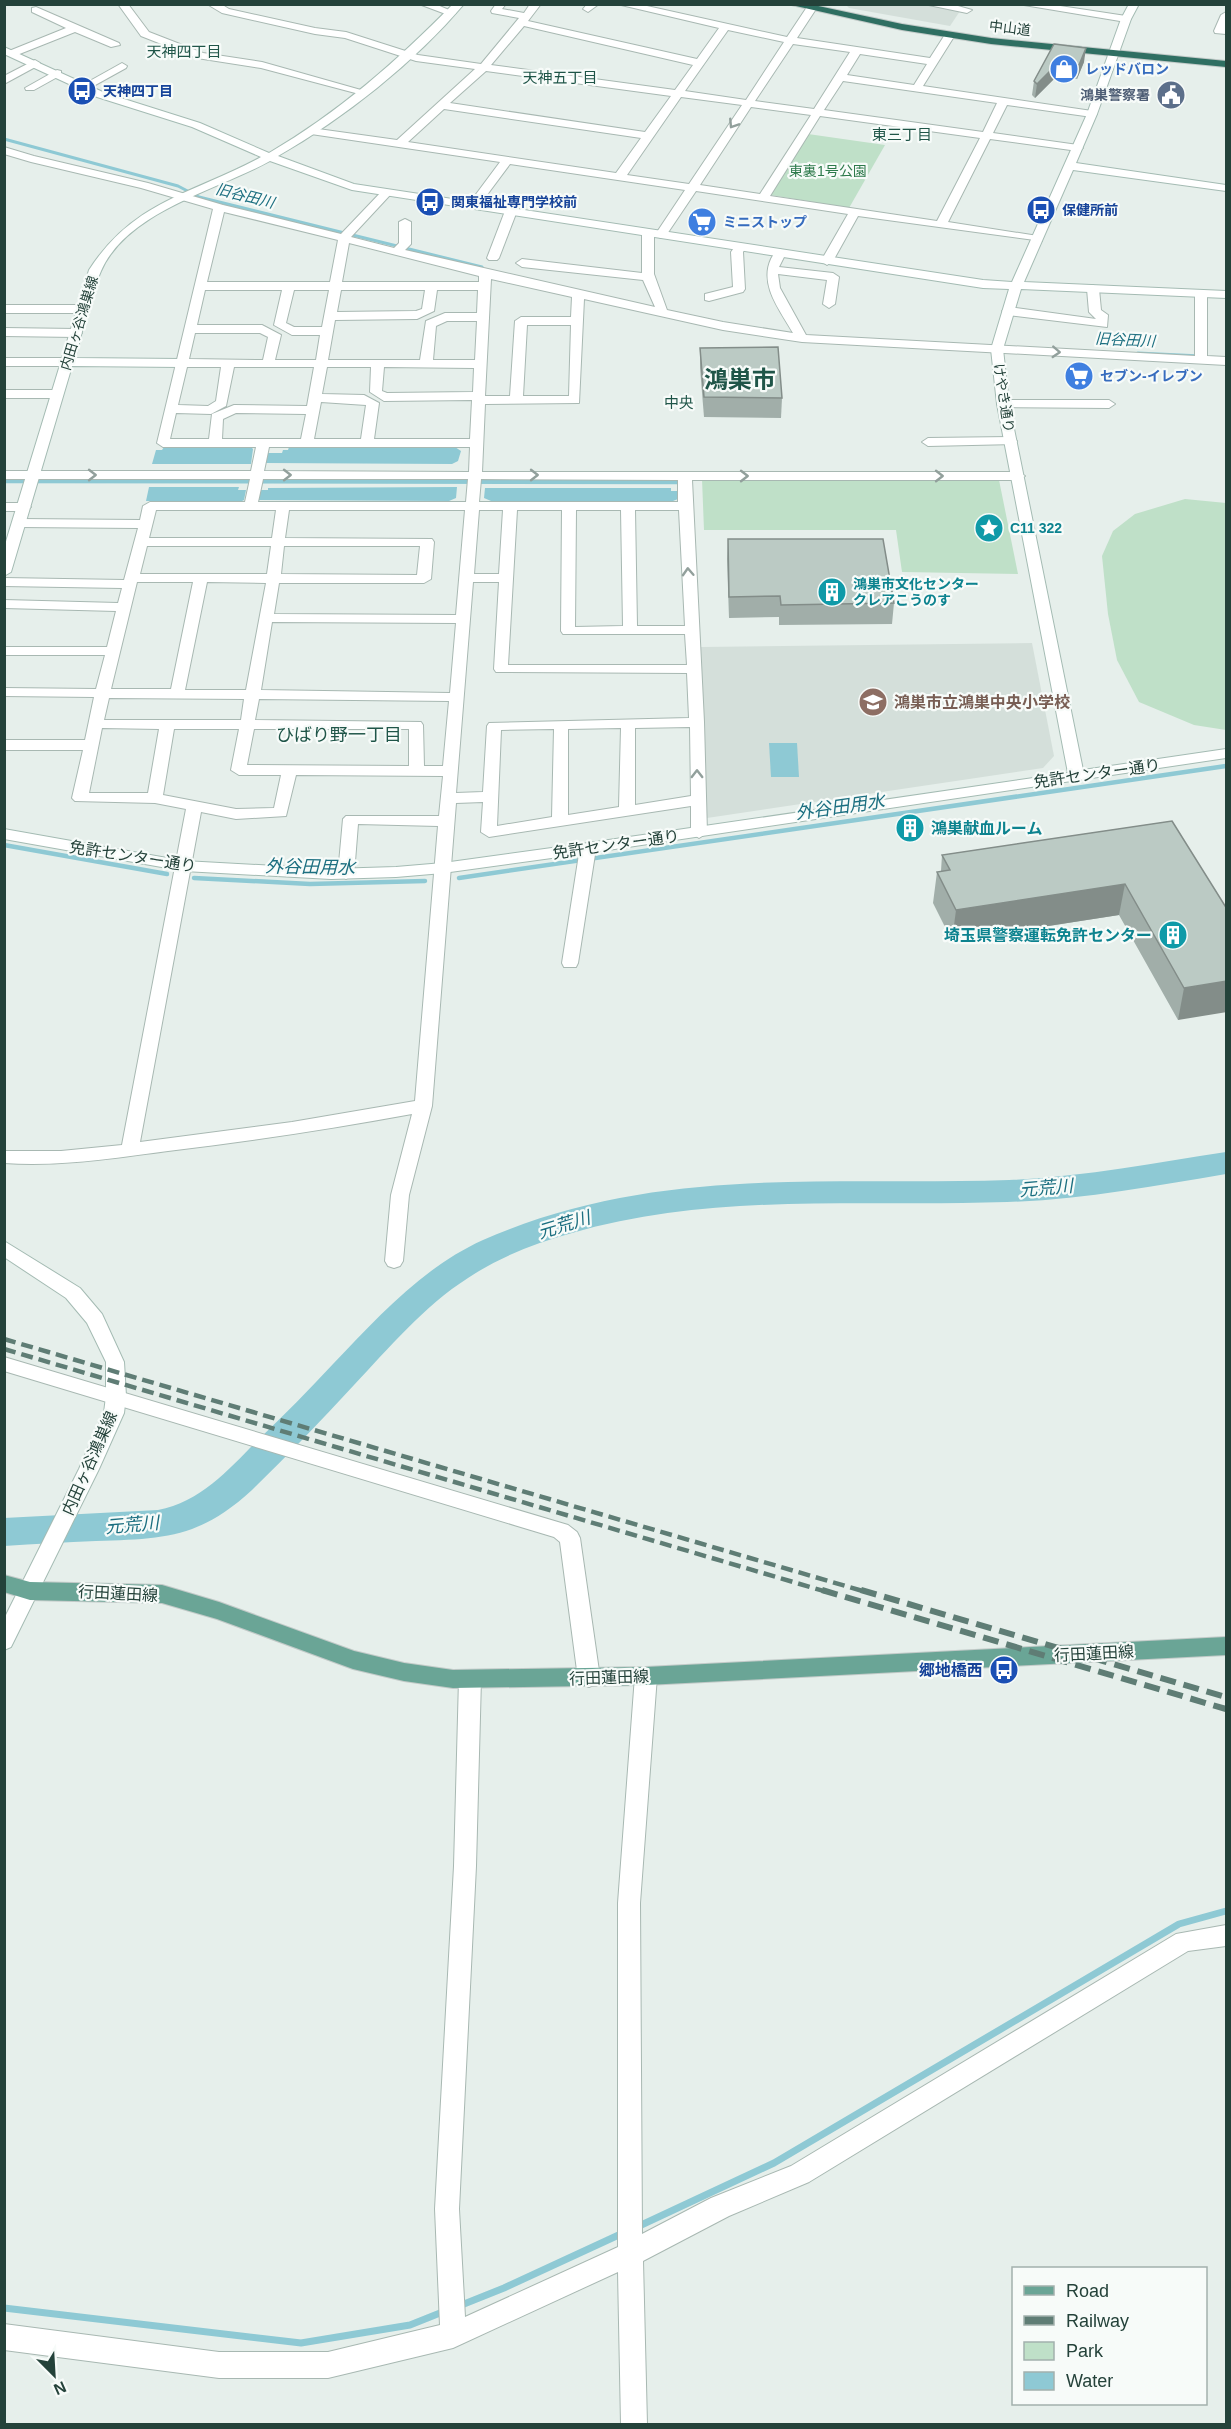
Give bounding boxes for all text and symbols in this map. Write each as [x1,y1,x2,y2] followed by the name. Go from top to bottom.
[988,18,1032,38] street label: 中山道
[146,43,222,60] district label: 天神四丁目
[1048,53,1080,85] shop icon: レッドバロン
[1085,61,1169,77] place label: レッドバロン
[522,69,598,86] district label: 天神五丁目
[66,75,98,107] bus stop icon: 天神四丁目
[1155,79,1187,111] public building icon: 鴻巣警察署
[103,83,173,99] place label: 天神四丁目
[1080,87,1150,103] place label: 鴻巣警察署
[729,117,740,128] one-way arrow
[872,126,932,143] district label: 東三丁目
[789,163,867,179] park label: 東裏1号公園
[214,180,278,212] water label: 旧谷田川
[414,186,446,218] bus stop icon: 関東福祉専門学校前
[451,194,577,210] place label: 関東福祉専門学校前
[1025,194,1057,226] bus stop icon: 保健所前
[1062,202,1118,218] place label: 保健所前
[686,206,718,238] supermarket icon: ミニストップ
[723,214,807,230] place label: ミニストップ
[57,274,101,372] street label: 内田ヶ谷鴻巣線
[1095,329,1157,350] water label: 旧谷田川
[1051,345,1060,358] one-way arrow
[1063,360,1095,392] supermarket icon: セブン-イレブン
[991,362,1017,434] street label: けやき通り
[704,366,776,393] district label: 鴻巣市
[1100,368,1203,384] place label: セブン-イレブン
[664,394,694,411] district label: 中央
[88,469,97,481] one-way arrow
[283,469,292,481] one-way arrow
[529,469,538,481] one-way arrow
[739,470,748,482] one-way arrow
[934,470,943,482] one-way arrow
[973,512,1005,544] place icon: C11 322
[1010,520,1062,536] place label: C11 322
[682,567,695,576] one-way arrow
[816,576,848,608] building icon: 鴻巣市文化センター クレアこうのす
[853,576,979,608] place label: 鴻巣市文化センター クレアこうのす
[857,686,889,718] school or university icon: 鴻巣市立鴻巣中央小学校
[894,694,1070,711] place label: 鴻巣市立鴻巣中央小学校
[276,725,402,745] district label: ひばり野一丁目
[1033,756,1162,791] street label: 免許センター通り
[691,770,703,779] one-way arrow
[794,791,888,823] water label: 外谷田用水
[894,812,926,844] building icon: 鴻巣献血ルーム
[931,820,1043,837] place label: 鴻巣献血ルーム
[552,827,681,862] street label: 免許センター通り
[68,838,197,875] street label: 免許センター通り
[265,856,357,878] water label: 外谷田用水
[1157,919,1189,951] building icon: 埼玉県警察運転免許センター
[944,927,1152,944] place label: 埼玉県警察運転免許センター
[1018,1176,1076,1200] water label: 元荒川
[535,1207,595,1242] water label: 元荒川
[59,1409,120,1518] street label: 内田ヶ谷鴻巣線
[104,1513,162,1537] water label: 元荒川
[78,1583,158,1604] street label: 行田蓮田線
[1054,1643,1134,1664] street label: 行田蓮田線
[988,1654,1020,1686] bus stop icon: 郷地橋西
[919,1662,983,1679] place label: 郷地橋西
[569,1668,649,1687] street label: 行田蓮田線
[1012,2267,1207,2405] legend
[1066,2281,1109,2301] text: Road
[1066,2311,1129,2331] text: Railway
[1066,2341,1104,2361] text: Park
[24,2345,84,2405] north arrow
[1066,2371,1113,2391] text: Water
[51,2378,69,2398] text: N

